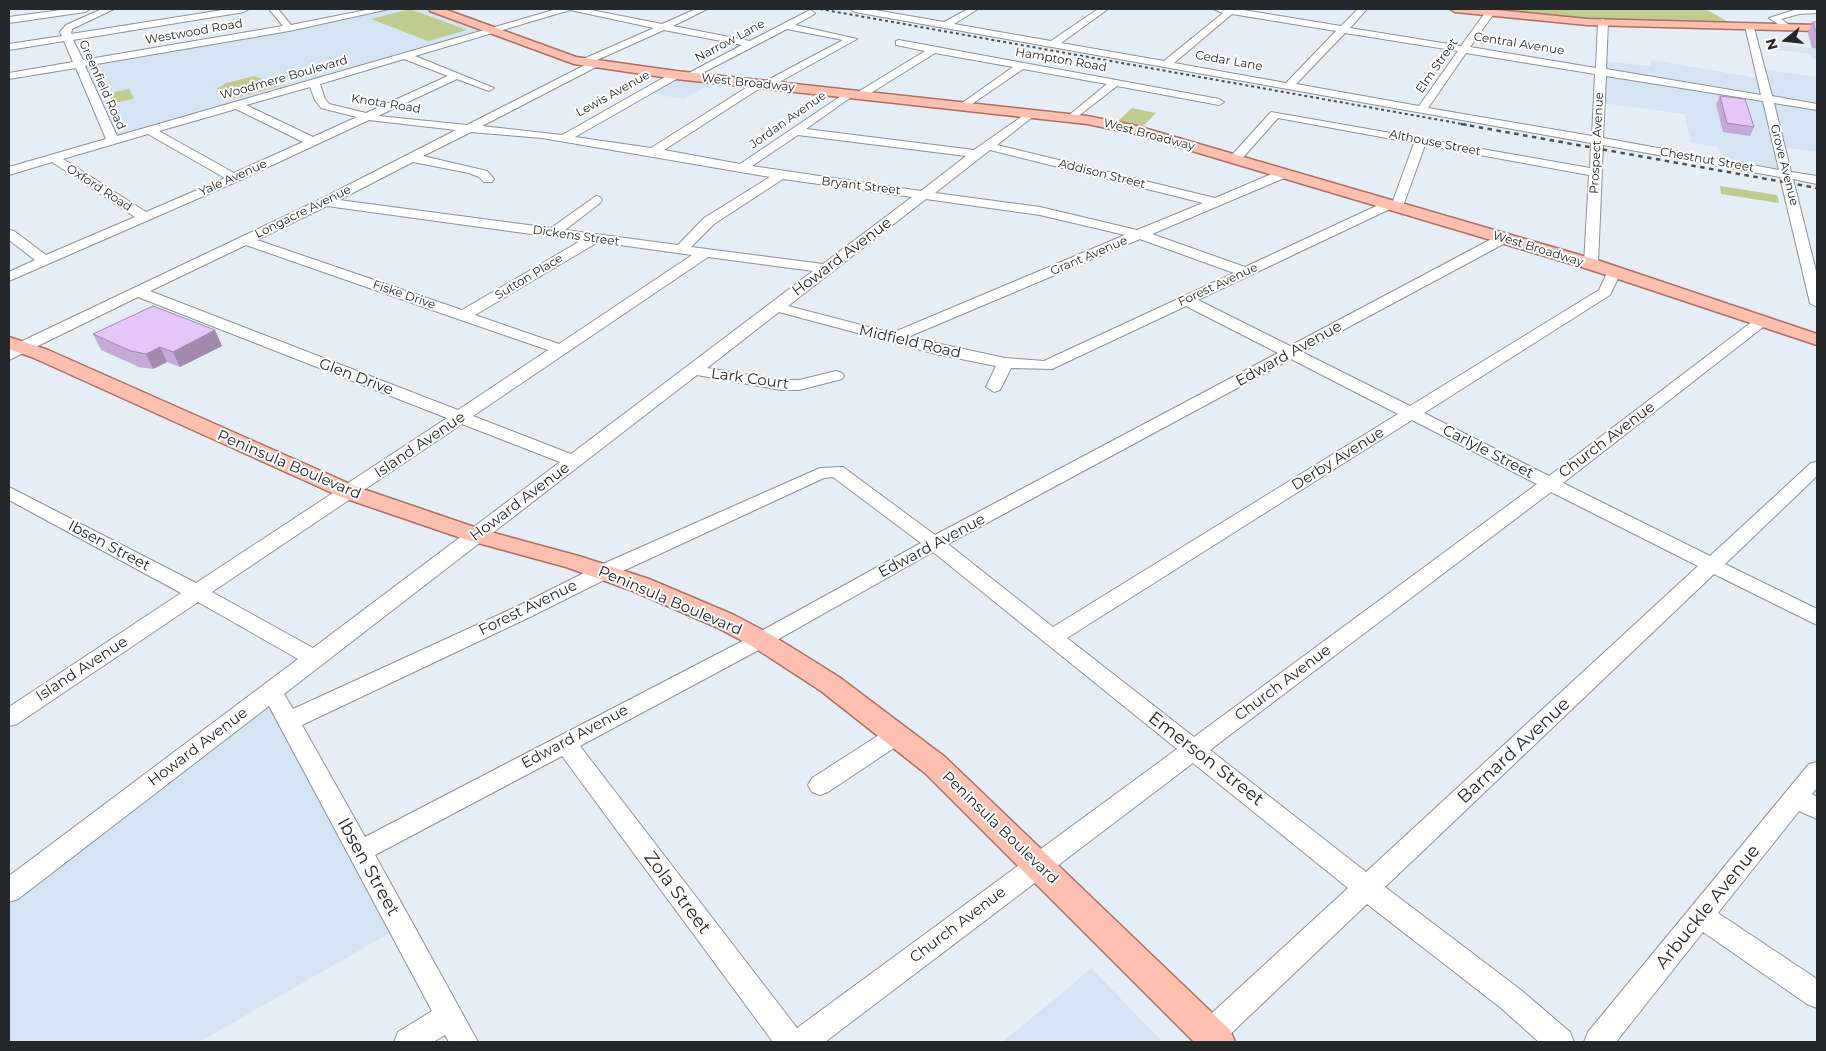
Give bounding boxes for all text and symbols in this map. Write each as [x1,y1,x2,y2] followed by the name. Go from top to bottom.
[1761,15,1811,65] north arrow
[144,16,244,48] street label: Westwood Road
[693,17,767,65] street label: Narrow Lane
[1473,30,1565,58] street label: Central Avenue
[1413,36,1461,96] street label: Elm Street
[1761,36,1782,52] text: N
[76,38,128,132] street label: Greenfield Road
[1014,45,1108,75] street label: Hampton Road
[1194,48,1264,74] street label: Cedar Lane
[219,53,349,103] street label: Woodmere Boulevard
[574,68,652,120] street label: Lewis Avenue
[701,71,795,95] street label: West Broadway
[747,88,829,152] street label: Jordan Avenue
[350,91,422,117] street label: Knota Road
[1587,92,1607,194] street label: Prospect Avenue
[1102,116,1196,154] street label: West Broadway
[1767,123,1801,207] street label: Grove Avenue
[1388,127,1482,159] street label: Althouse Street
[1659,145,1755,175] street label: Chestnut Street
[1057,156,1147,192] street label: Addison Street
[197,157,269,199] street label: Yale Avenue
[64,162,134,214] street label: Oxford Road
[821,174,901,198] street label: Bryant Street
[253,183,353,241] street label: Longacre Avenue
[789,214,895,300] street label: Howard Avenue
[532,223,620,249] street label: Dickens Street
[1491,228,1585,270] street label: West Broadway
[1048,233,1130,279] street label: Grant Avenue
[493,251,565,303] street label: Sutton Place
[1176,260,1260,310] street label: Forest Avenue
[371,278,437,312] street label: Fiske Drive
[1233,317,1345,391] street label: Edward Avenue
[857,322,963,362] street label: Midfield Road
[316,355,396,399] street label: Glen Drive
[710,365,790,393] street label: Lark Court
[1555,398,1659,482] street label: Church Avenue
[371,408,469,482] street label: Island Avenue
[1439,421,1537,483] street label: Carlyle Street
[1288,423,1388,495] street label: Derby Avenue
[214,427,364,503] street label: Peninsula Boulevard
[467,459,573,545] street label: Howard Avenue
[876,510,988,582] street label: Edward Avenue
[65,517,153,575] street label: Ibsen Street
[595,563,745,639] street label: Peninsula Boulevard
[476,576,580,640] street label: Forest Avenue
[33,633,131,705] street label: Island Avenue
[1231,641,1335,725] street label: Church Avenue
[1453,693,1575,809] street label: Barnard Avenue
[519,701,631,773] street label: Edward Avenue
[145,704,251,790] street label: Howard Avenue
[1144,707,1268,811] street label: Emerson Street
[938,768,1062,888] street label: Peninsula Boulevard
[332,814,404,920] street label: Ibsen Street
[1651,841,1765,973] street label: Arbuckle Avenue
[639,848,715,938] street label: Zola Street
[906,883,1010,967] street label: Church Avenue

